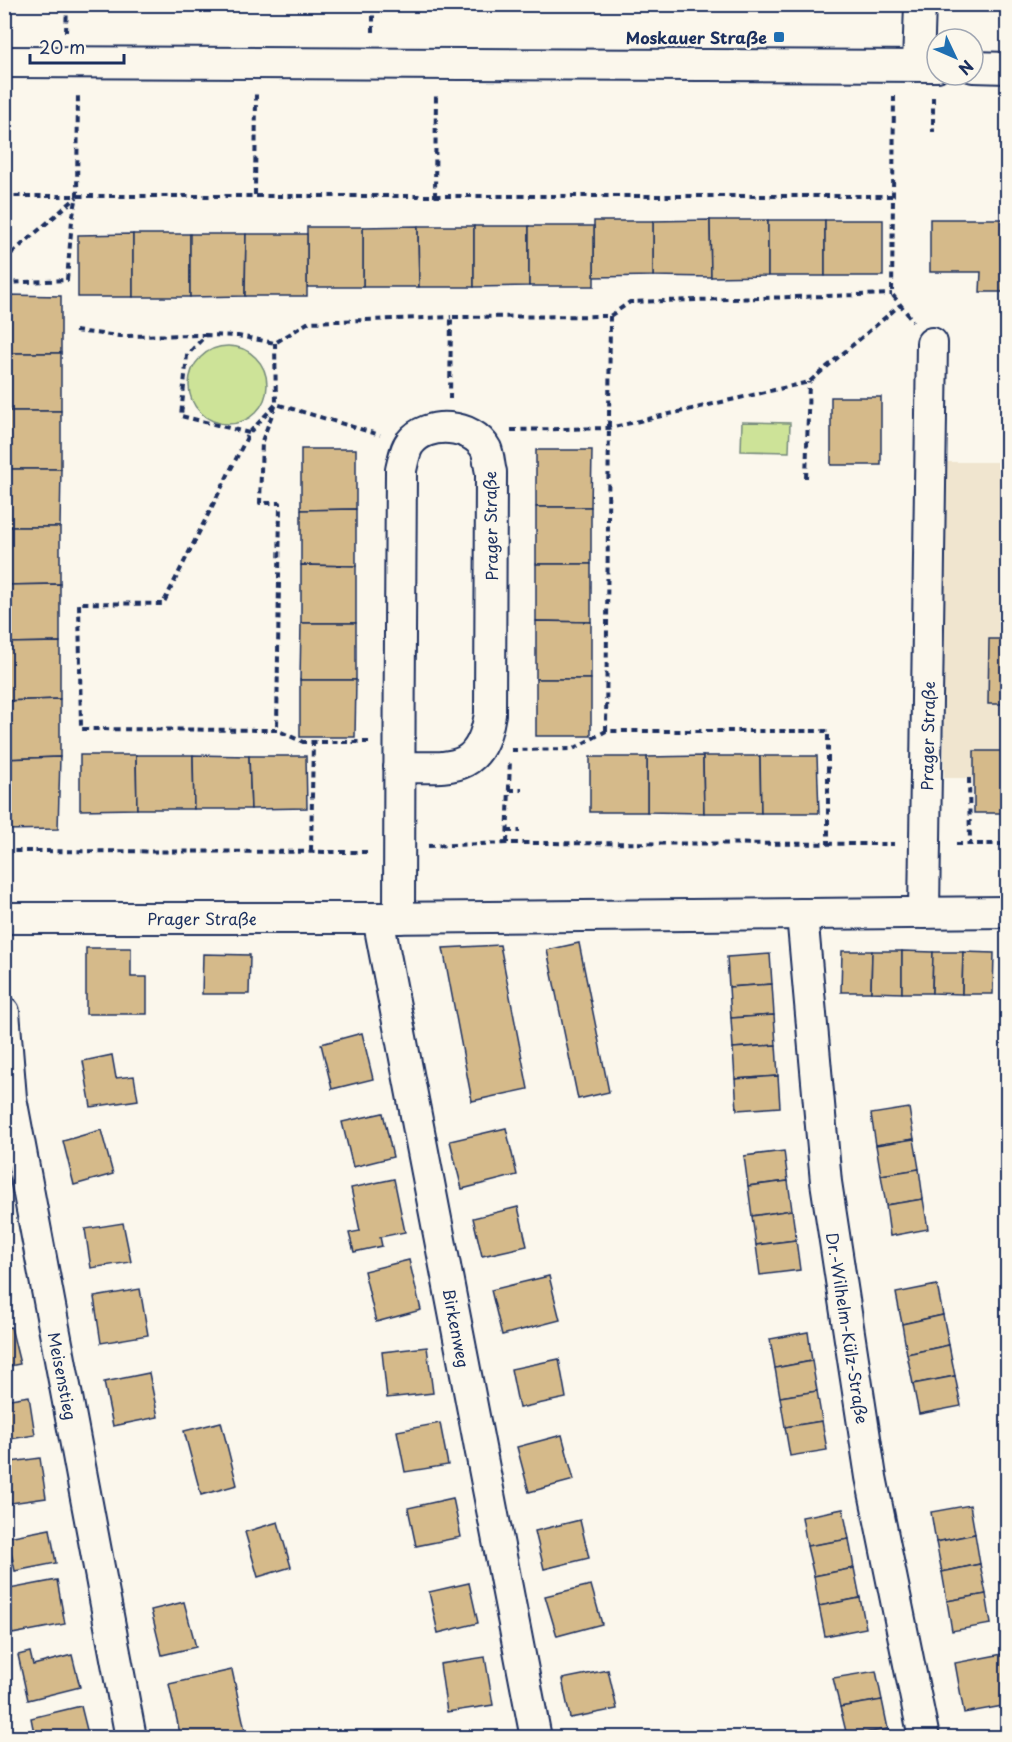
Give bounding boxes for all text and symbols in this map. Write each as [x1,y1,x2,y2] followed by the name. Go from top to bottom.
[626,25,767,49] place label: Moskauer Straße
[30,27,124,65] scale bar
[925,27,985,87] north arrow
[772,30,786,44] marker: Moskauer Straße
[39,33,85,60] text: 20 m
[953,55,980,81] text: N
[477,471,503,581] street label: Prager Straße
[914,681,940,791] street label: Prager Straße
[147,906,257,930] street label: Prager Straße
[821,1230,875,1426] street label: Dr.-Wilhelm-Külz-Straße
[438,1286,476,1370] street label: Birkenweg
[43,1330,83,1422] street label: Meisenstieg

